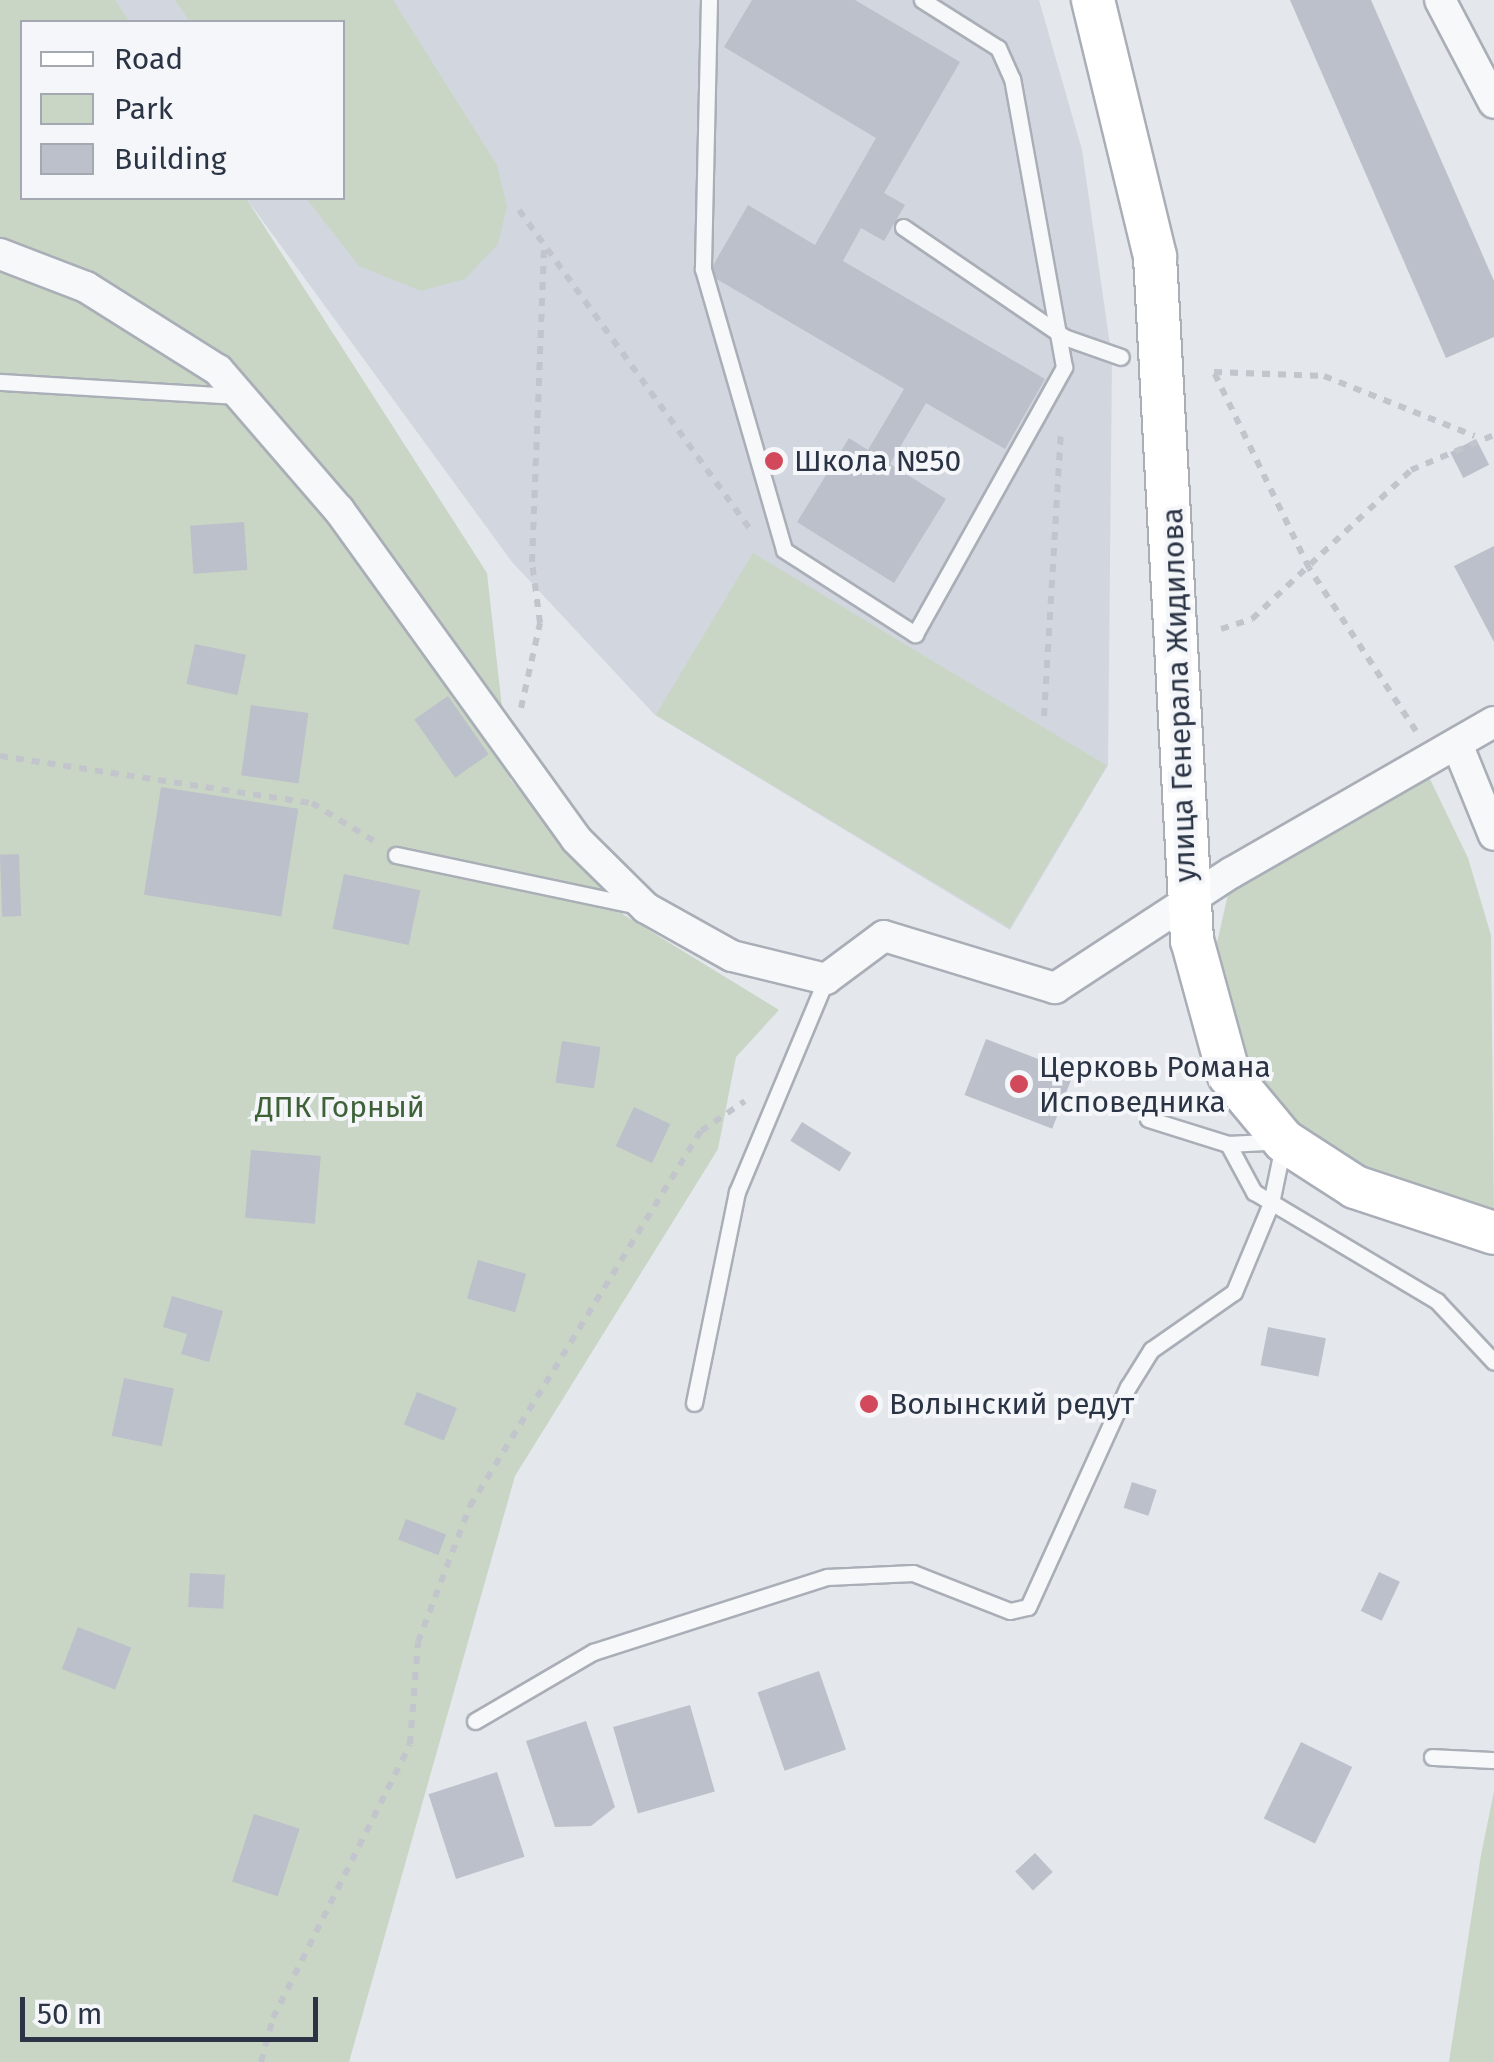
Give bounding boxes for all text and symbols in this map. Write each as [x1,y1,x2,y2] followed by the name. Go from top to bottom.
[20,20,345,200] legend
[114,41,183,77] text: Road
[114,91,173,127] text: Park
[114,141,226,177] text: Building
[794,443,961,479] place label: Школа №50
[763,450,785,472] marker: Школа №50
[1154,507,1204,883] street label: улица Генерала Жидилова
[1039,1049,1271,1120] place label: Церковь Романа Исповедника
[1008,1073,1030,1095] marker: Церковь Романа Исповедника
[255,1089,425,1125] park label: ДПК Горный
[889,1386,1134,1422] place label: Волынский редут
[858,1393,880,1415] marker: Волынский редут
[25,1977,322,2039] scale bar
[37,1996,102,2032] text: 50 m

